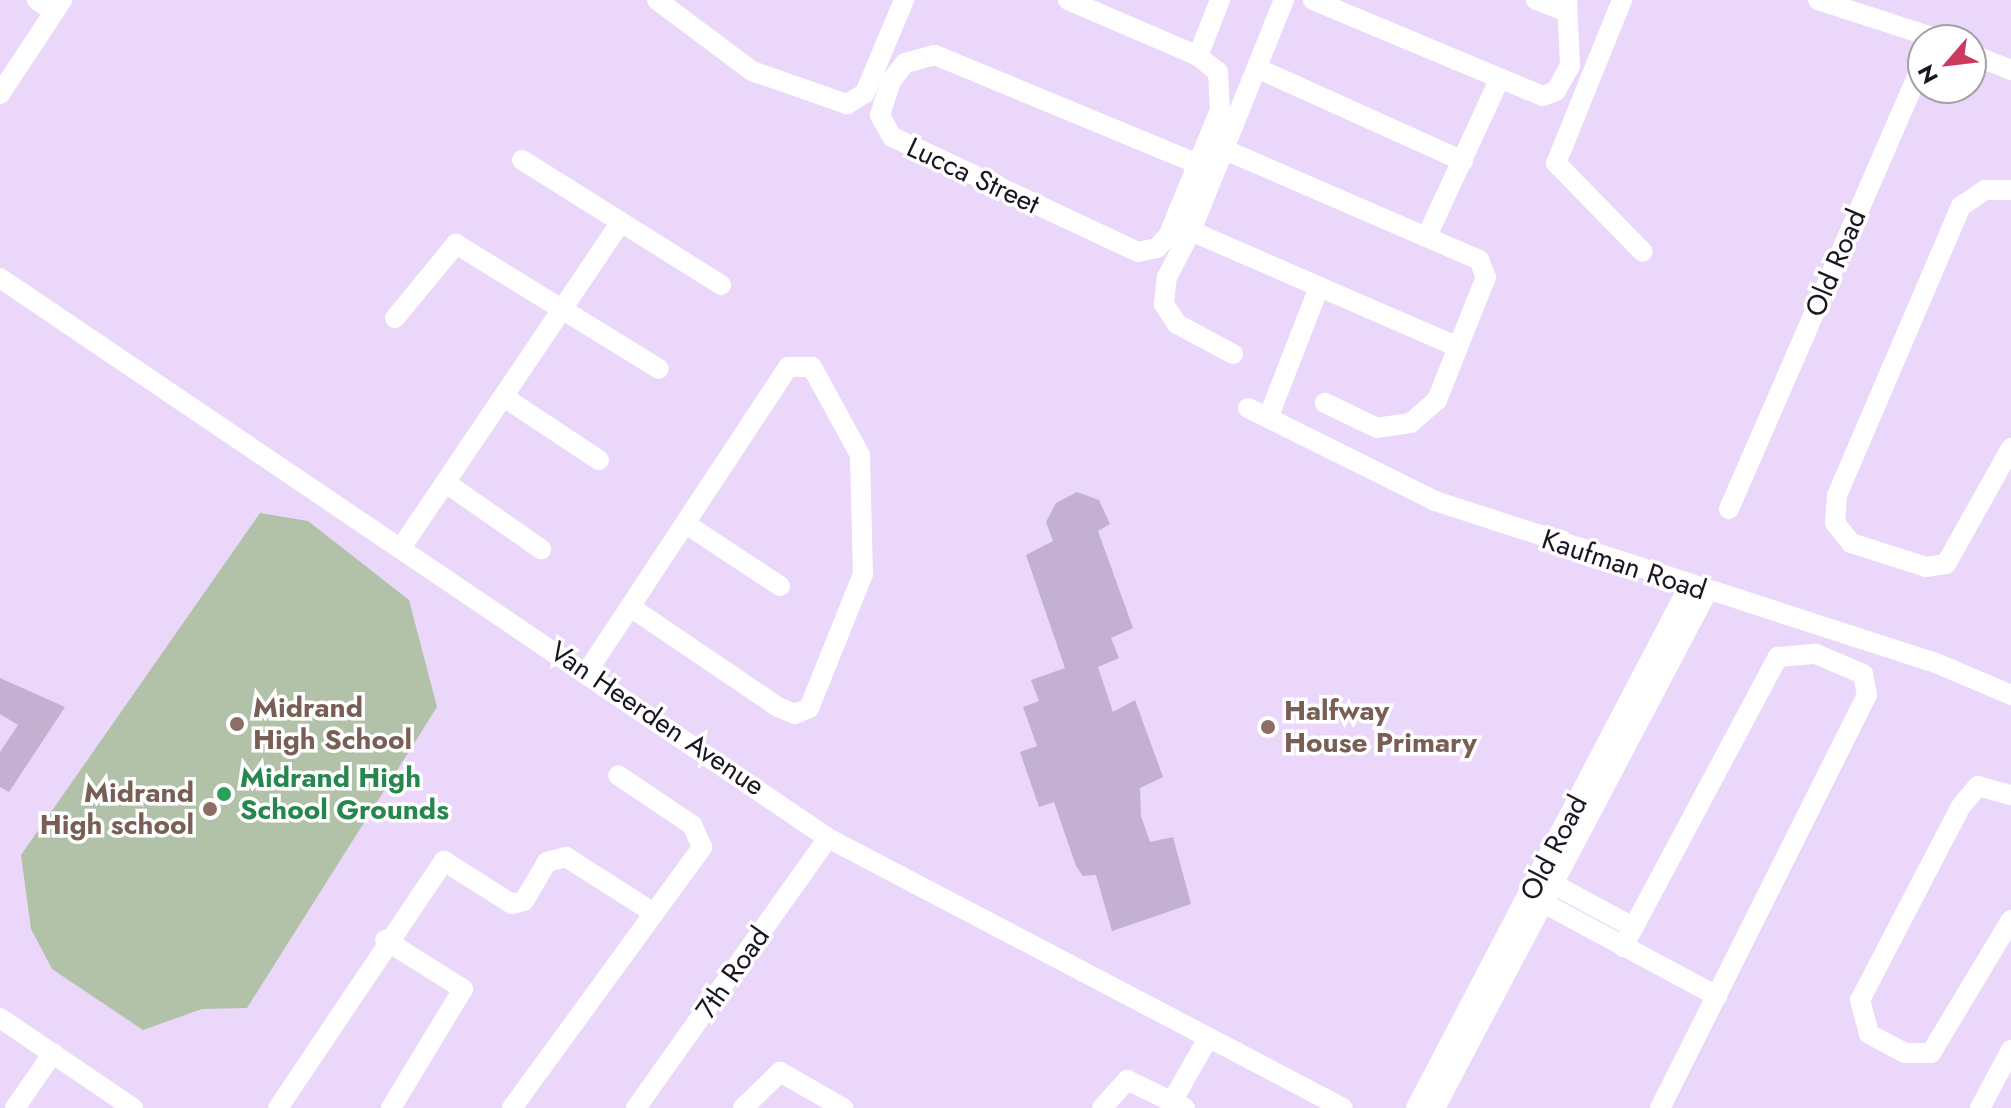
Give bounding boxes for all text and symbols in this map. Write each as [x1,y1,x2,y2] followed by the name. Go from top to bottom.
[1907,24,1987,104] north arrow
[1909,59,1946,90] text: N
[901,131,1045,221] street label: Lucca Street
[1798,204,1874,322] street label: Old Road
[1538,523,1710,607] street label: Kaufman Road
[543,635,771,803] street label: Van Heerden Avenue
[253,691,412,757] place label: Midrand High School
[1284,694,1477,760] place label: Halfway House Primary
[228,715,246,733] marker: Midrand High School
[1259,718,1277,736] marker: Halfway House Primary
[240,761,449,827] place label: Midrand High School Grounds
[40,776,194,842] place label: Midrand High school
[215,785,233,803] marker: Midrand High School Grounds
[1513,790,1595,906] street label: Old Road
[201,800,219,818] marker: Midrand High school
[689,920,777,1026] street label: 7th Road

